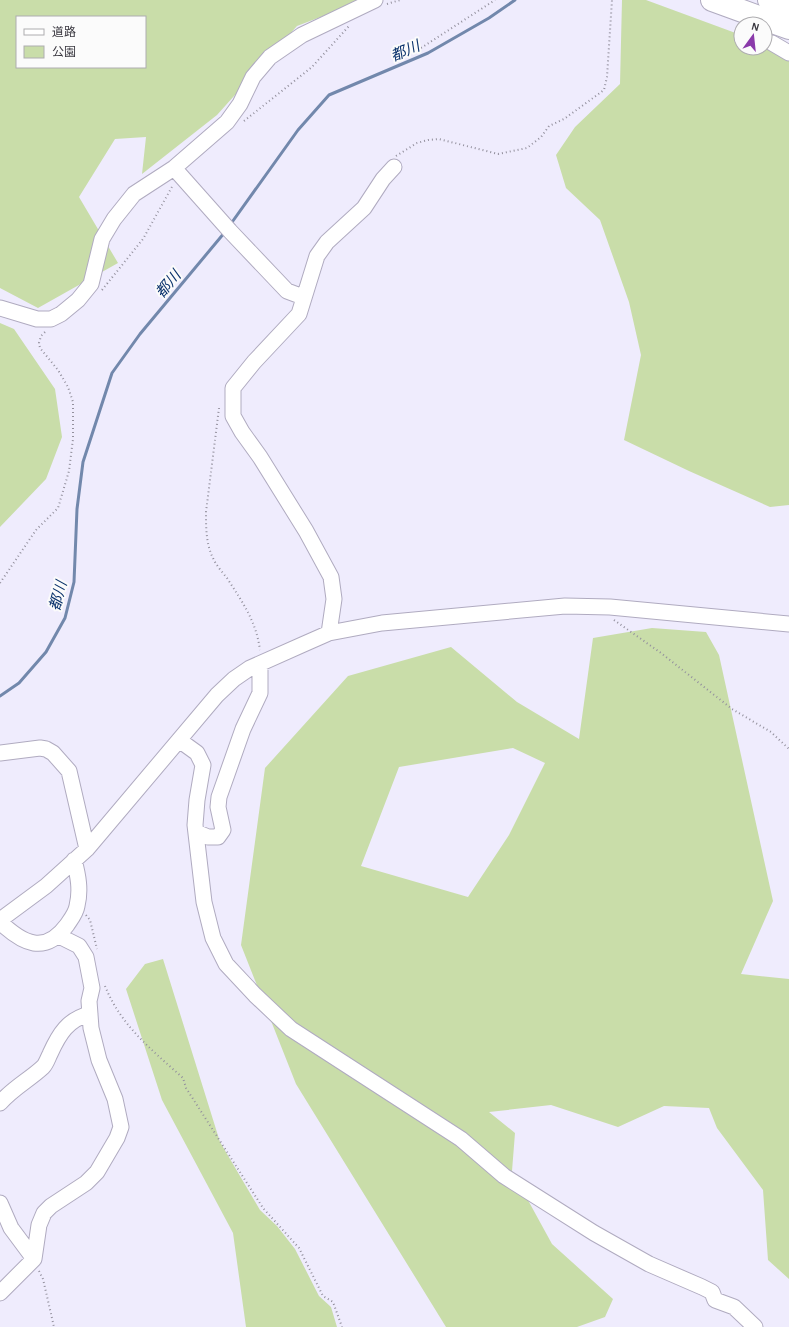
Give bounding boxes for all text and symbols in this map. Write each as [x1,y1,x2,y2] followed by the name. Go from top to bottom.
[16,16,146,68] legend
[733,16,773,56] north arrow
[750,21,761,33] text: N
[52,25,76,38] text: 道路
[388,37,424,64] water label: 都川
[52,46,76,58] text: 公園
[152,266,185,301] water label: 都川
[46,578,70,613] water label: 都川

